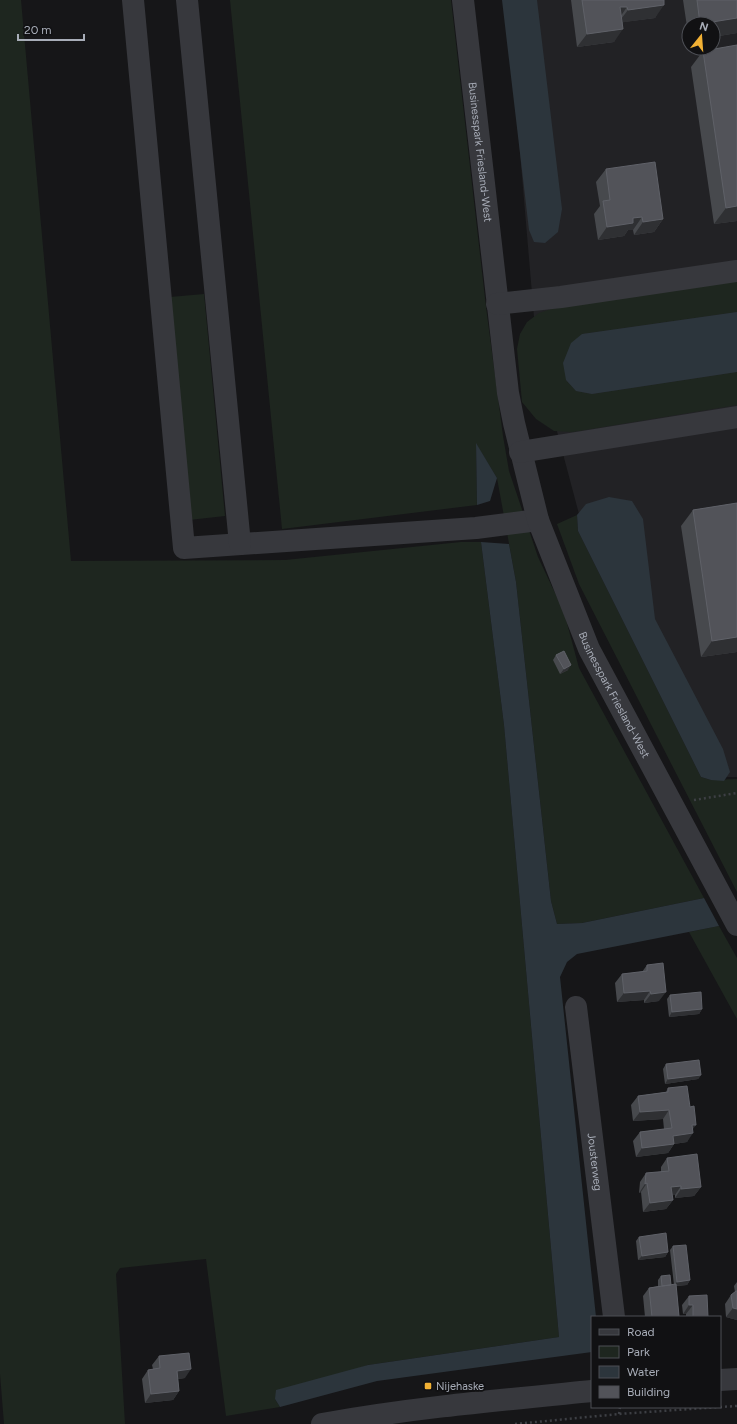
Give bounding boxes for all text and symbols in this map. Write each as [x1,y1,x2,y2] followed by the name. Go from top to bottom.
[18,16,84,42] scale bar
[681,16,721,56] north arrow
[698,19,710,34] text: N
[24,23,52,37] text: 20 m
[466,81,495,223] street label: Businesspark Friesland-West
[576,630,653,760] street label: Businesspark Friesland-West
[585,1132,605,1192] street label: Jousterweg
[591,1316,721,1408] legend
[627,1325,655,1339] text: Road
[627,1345,650,1359] text: Park
[627,1365,659,1379] text: Water
[436,1380,484,1393] place label: Nijehaske
[423,1381,433,1391] marker: Nijehaske
[627,1385,670,1399] text: Building

